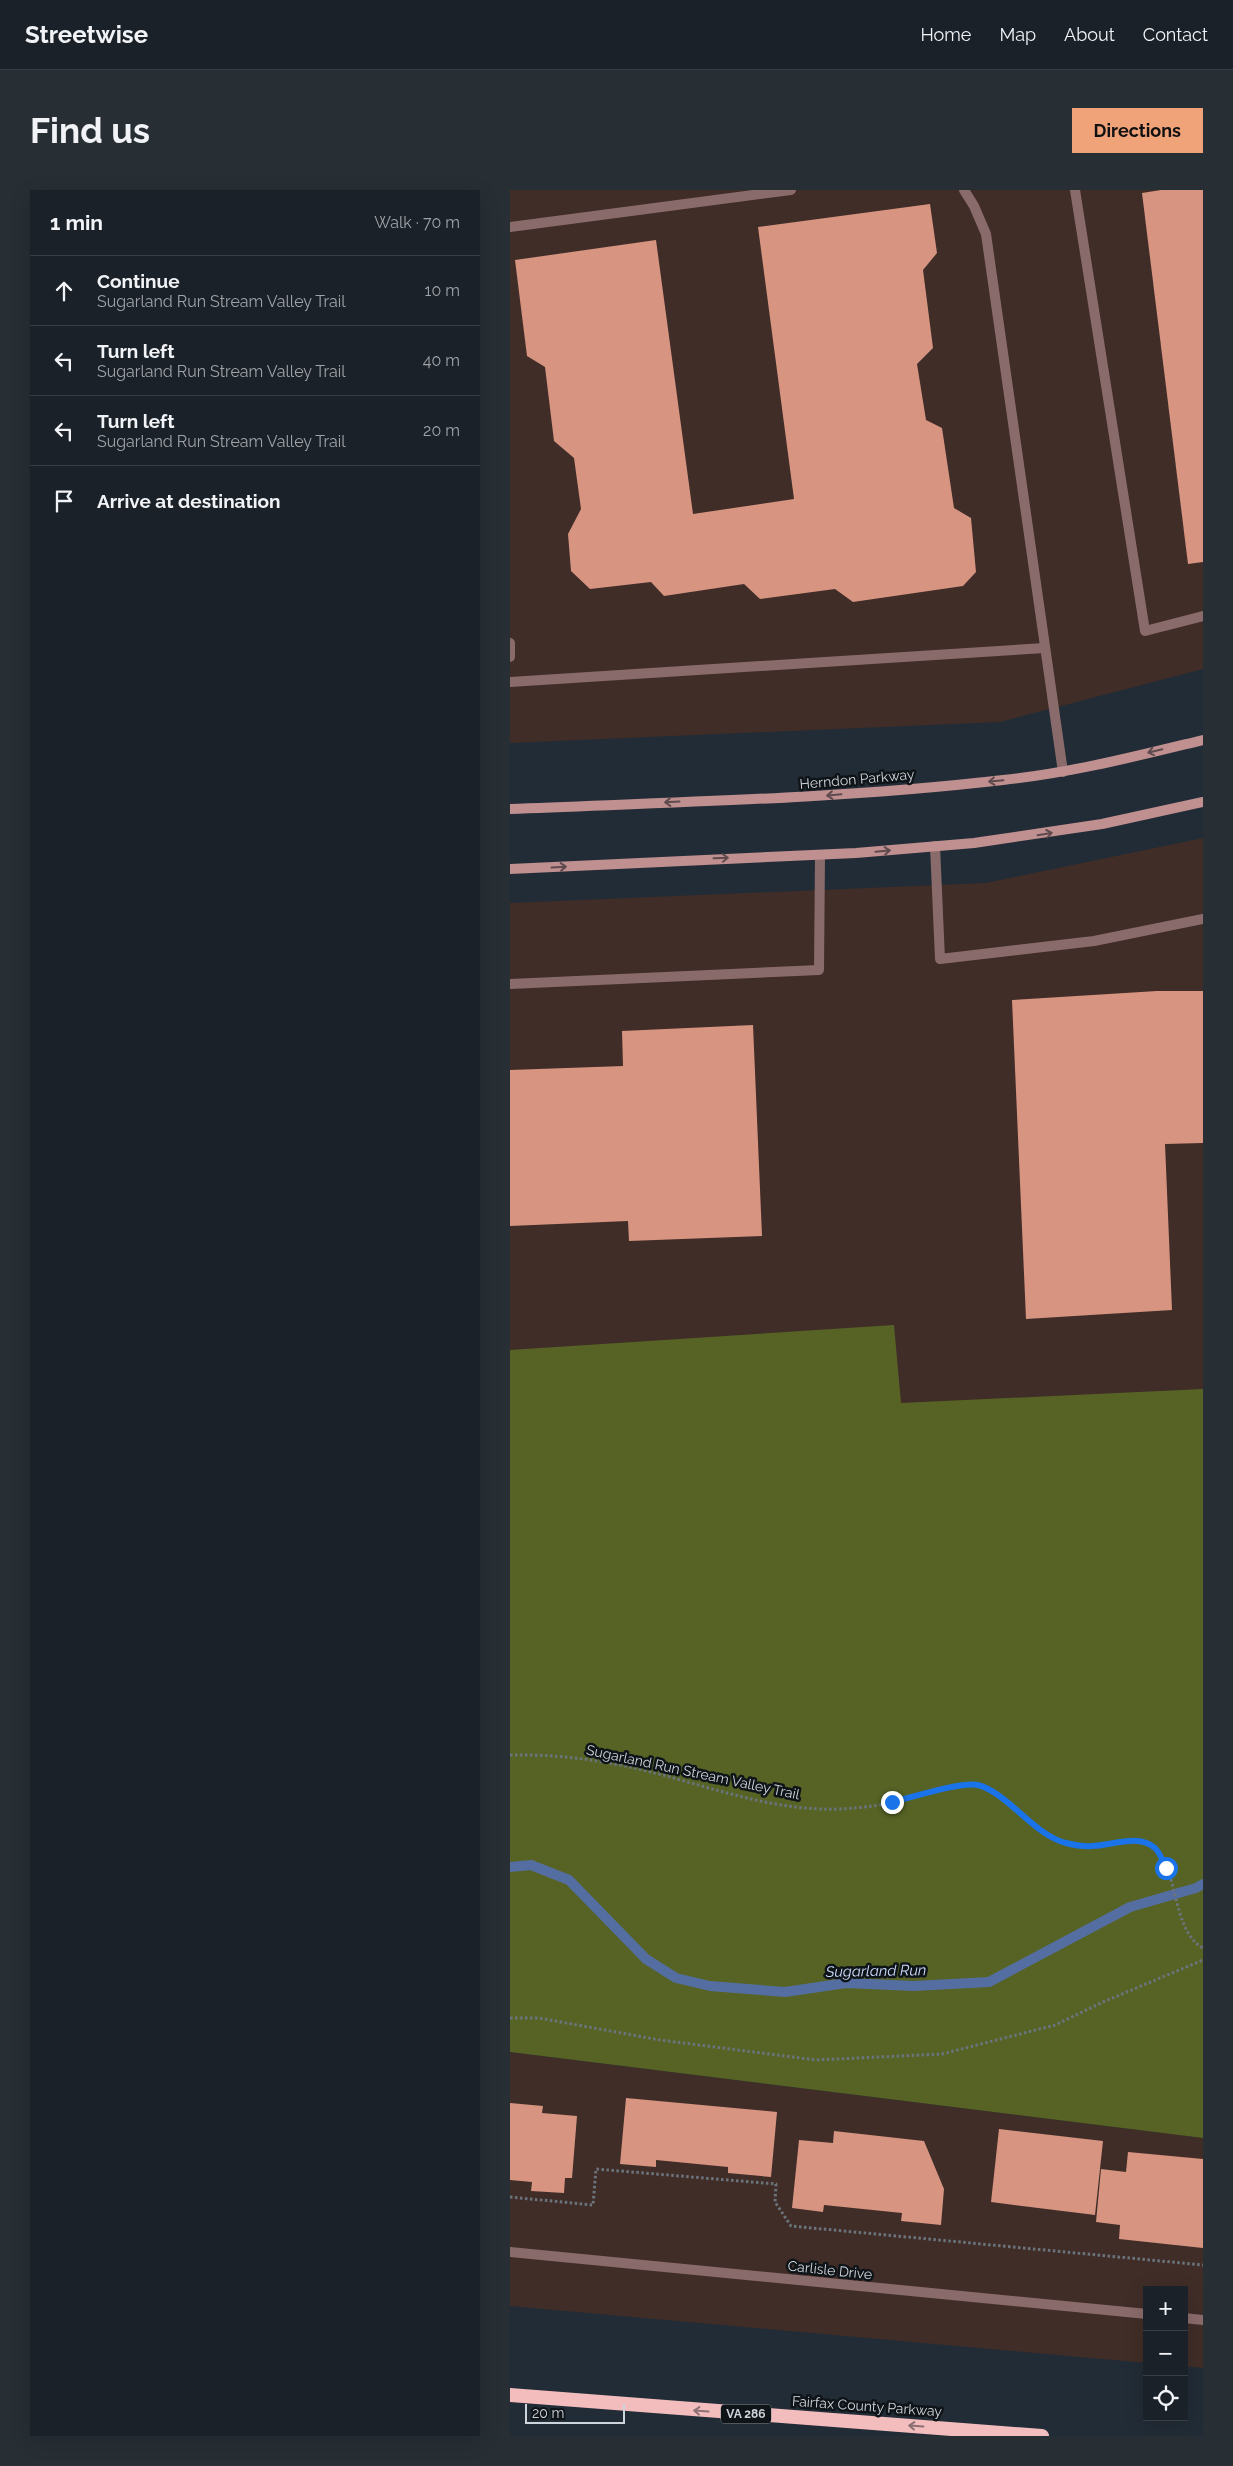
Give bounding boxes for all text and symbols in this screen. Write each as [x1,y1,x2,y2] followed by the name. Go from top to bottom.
[25,20,148,49] text: Streetwise
[920,24,971,45] text: Home
[999,24,1036,45] text: Map
[1064,24,1115,45] text: About
[1143,24,1208,45] text: Contact
[1072,108,1203,153] button: Directions
[30,110,150,151] text: Find us
[50,210,103,235] text: 1 min
[374,213,460,232] text: Walk · 70 m
[97,270,180,292] text: Continue
[50,277,78,305] icon: ahead
[425,281,460,300] text: 10 m
[97,292,346,311] text: Sugarland Run Stream Valley Trail
[97,340,174,362] text: Turn left
[50,347,78,375] icon: left
[423,351,460,370] text: 40 m
[97,362,346,381] text: Sugarland Run Stream Valley Trail
[97,410,174,432] text: Turn left
[50,417,78,445] icon: left
[423,421,460,440] text: 20 m
[97,432,346,451] text: Sugarland Run Stream Valley Trail
[50,487,78,515] icon: arrive
[97,490,281,512] text: Arrive at destination
[1148,747,1164,756] one-way arrow
[799,766,915,792] street label: Herndon Parkway
[988,776,1004,786] one-way arrow
[826,790,842,800] one-way arrow
[664,798,680,807] one-way arrow
[1036,829,1052,839] one-way arrow
[875,846,891,856] one-way arrow
[712,853,729,863] one-way arrow
[550,862,566,871] one-way arrow
[585,1742,801,1802] street label: Sugarland Run Stream Valley Trail
[881,1791,904,1814] route end
[1155,1857,1178,1880] route start
[825,1961,926,1981] water label: Sugarland Run
[787,2258,873,2282] street label: Carlisle Drive
[1143,2286,1188,2421] map controls
[1143,2286,1188,2331] button: +
[1143,2331,1188,2376] button: −
[1143,2376,1188,2421] button: locate
[791,2393,943,2419] street label: Fairfax County Parkway
[525,2401,625,2424] scale bar
[721,2404,771,2424] road number: VA 286
[532,2405,564,2421] text: 20 m
[693,2406,709,2415] one-way arrow
[908,2421,924,2431] one-way arrow

